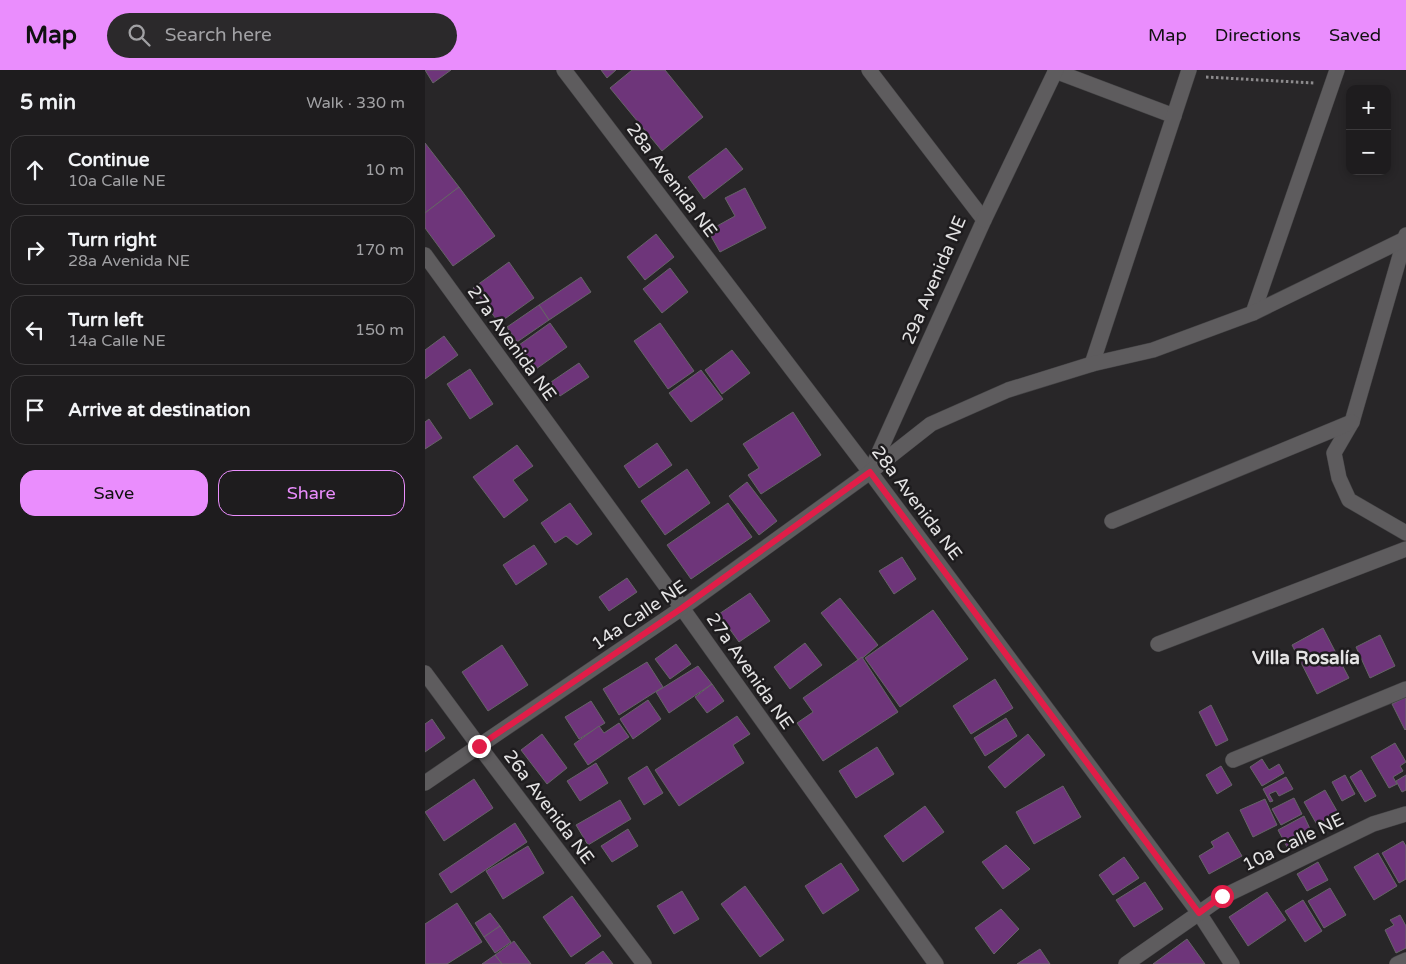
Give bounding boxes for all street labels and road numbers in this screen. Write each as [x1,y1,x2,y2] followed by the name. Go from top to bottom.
[622,119,722,241] street label: 28a Avenida NE
[897,212,971,348] street label: 29a Avenida NE
[463,281,561,405] street label: 27a Avenida NE
[867,442,967,564] street label: 28a Avenida NE
[587,575,691,655] street label: 14a Calle NE
[702,608,798,734] street label: 27a Avenida NE
[499,746,599,868] street label: 26a Avenida NE
[1239,808,1347,876] street label: 10a Calle NE

